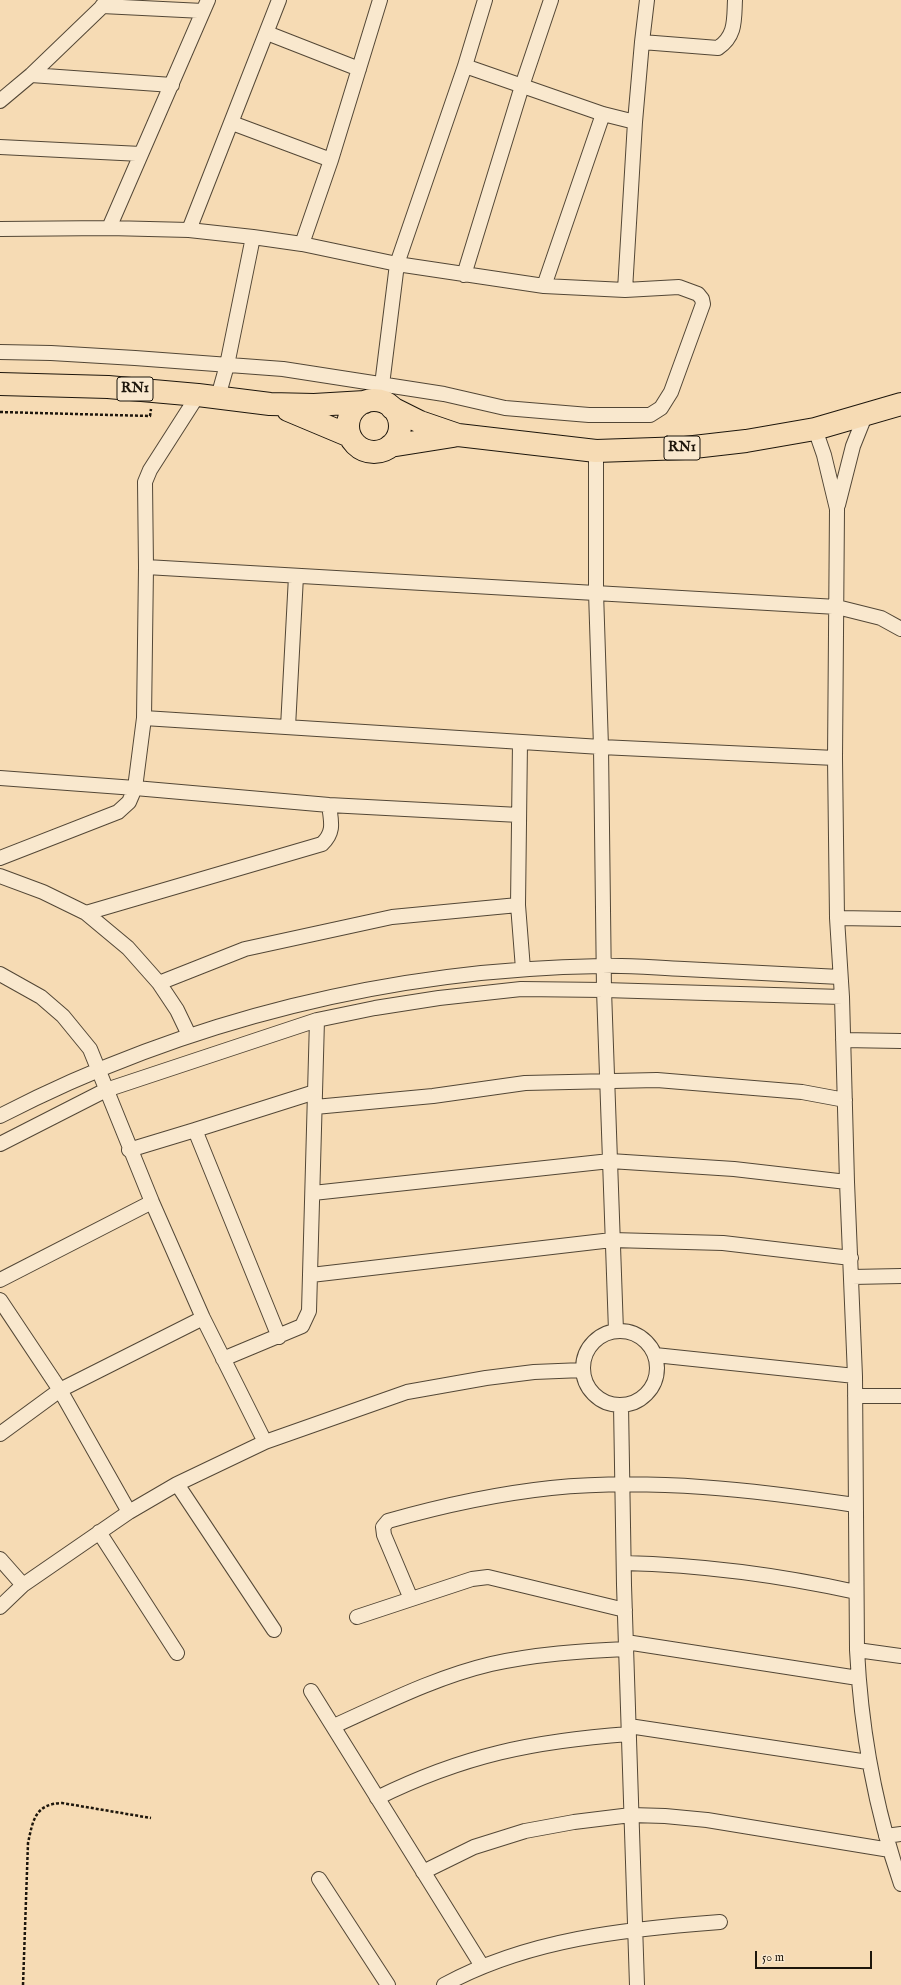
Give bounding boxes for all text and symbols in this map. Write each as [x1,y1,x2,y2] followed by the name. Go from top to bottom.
[117,377,153,401] road number: RN1
[664,436,700,460] road number: RN1
[757,1943,874,1969] scale bar
[762,1950,784,1965] text: 50 m

